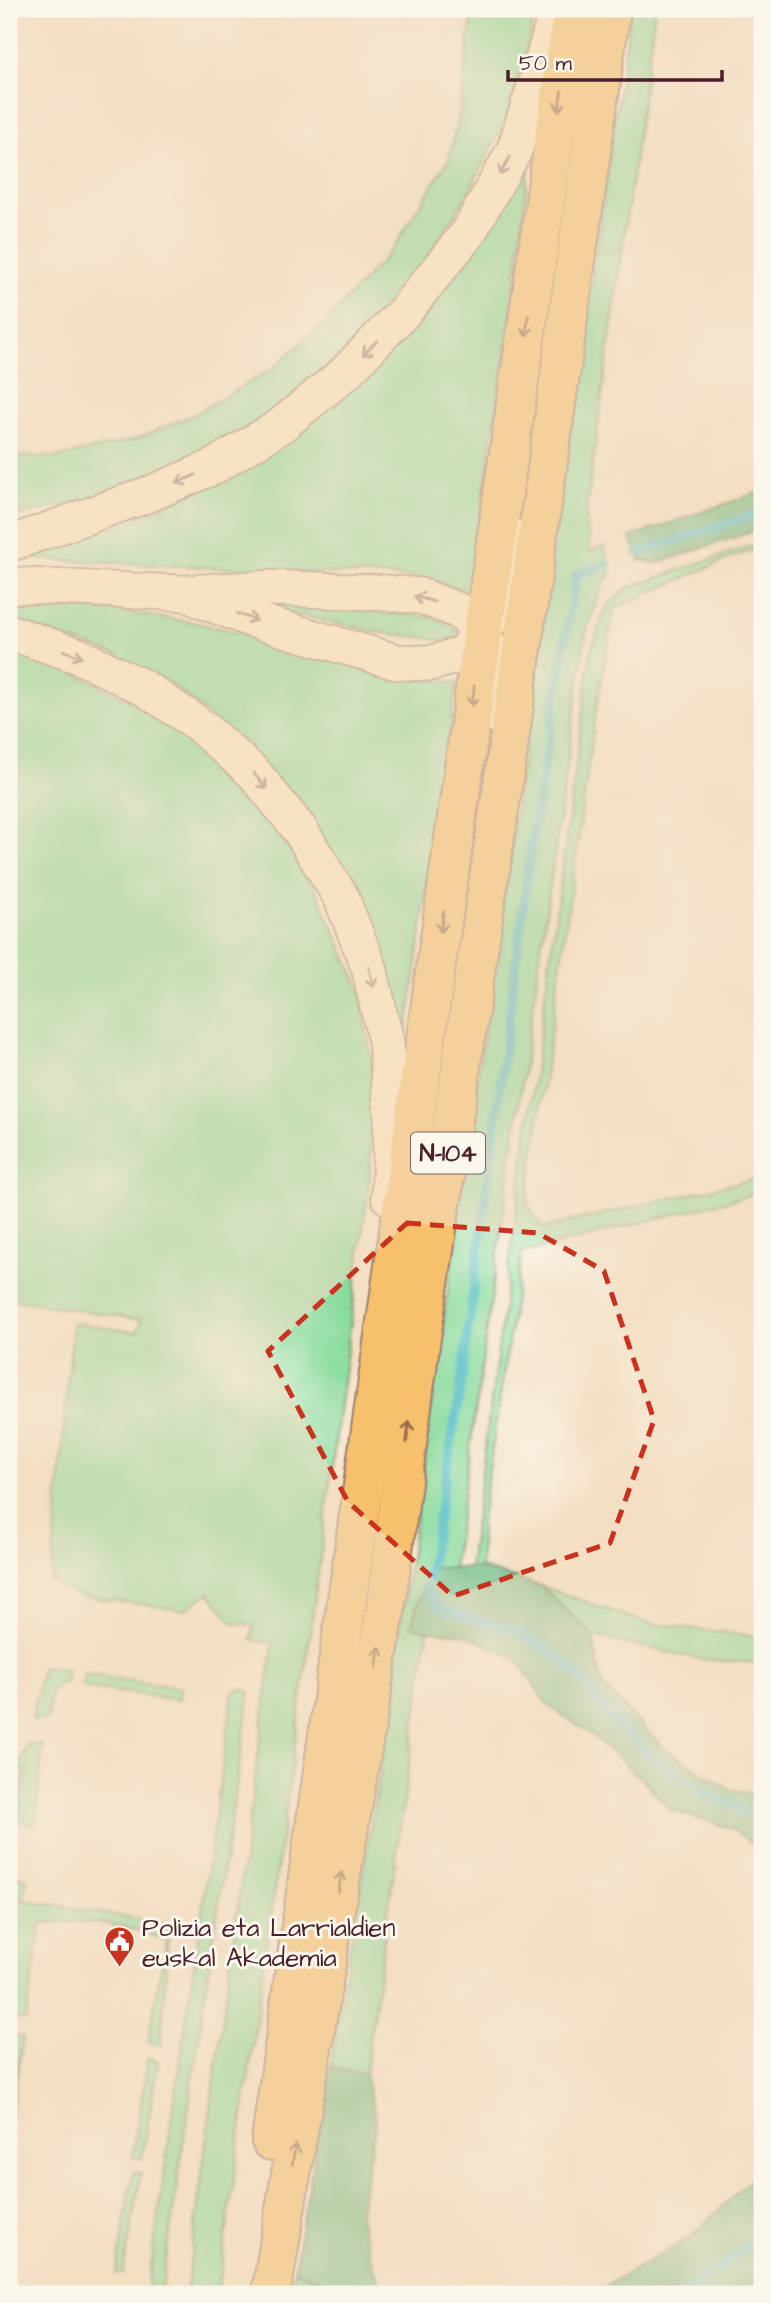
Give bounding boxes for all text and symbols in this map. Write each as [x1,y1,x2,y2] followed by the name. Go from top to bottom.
[508,38,722,82] scale bar
[519,49,573,78] text: 50 m
[553,89,566,111] one-way arrow
[498,156,512,176] one-way arrow
[520,314,533,337] one-way arrow
[361,339,378,356] one-way arrow
[176,473,197,486] one-way arrow
[414,592,436,605] one-way arrow
[235,612,257,624] one-way arrow
[62,649,84,662] one-way arrow
[467,684,480,707] one-way arrow
[252,771,268,789] one-way arrow
[435,910,448,932] one-way arrow
[365,965,378,988] one-way arrow
[411,1133,485,1174] road number: N-104
[402,1421,415,1444] one-way arrow
[372,1646,385,1669] one-way arrow
[334,1871,347,1894] one-way arrow
[142,1910,395,1976] place label: Polizia eta Larrialdien euskal Akademia
[102,1925,136,1969] public building icon: Polizia eta Larrialdien euskal Akademia
[288,2144,301,2166] one-way arrow

